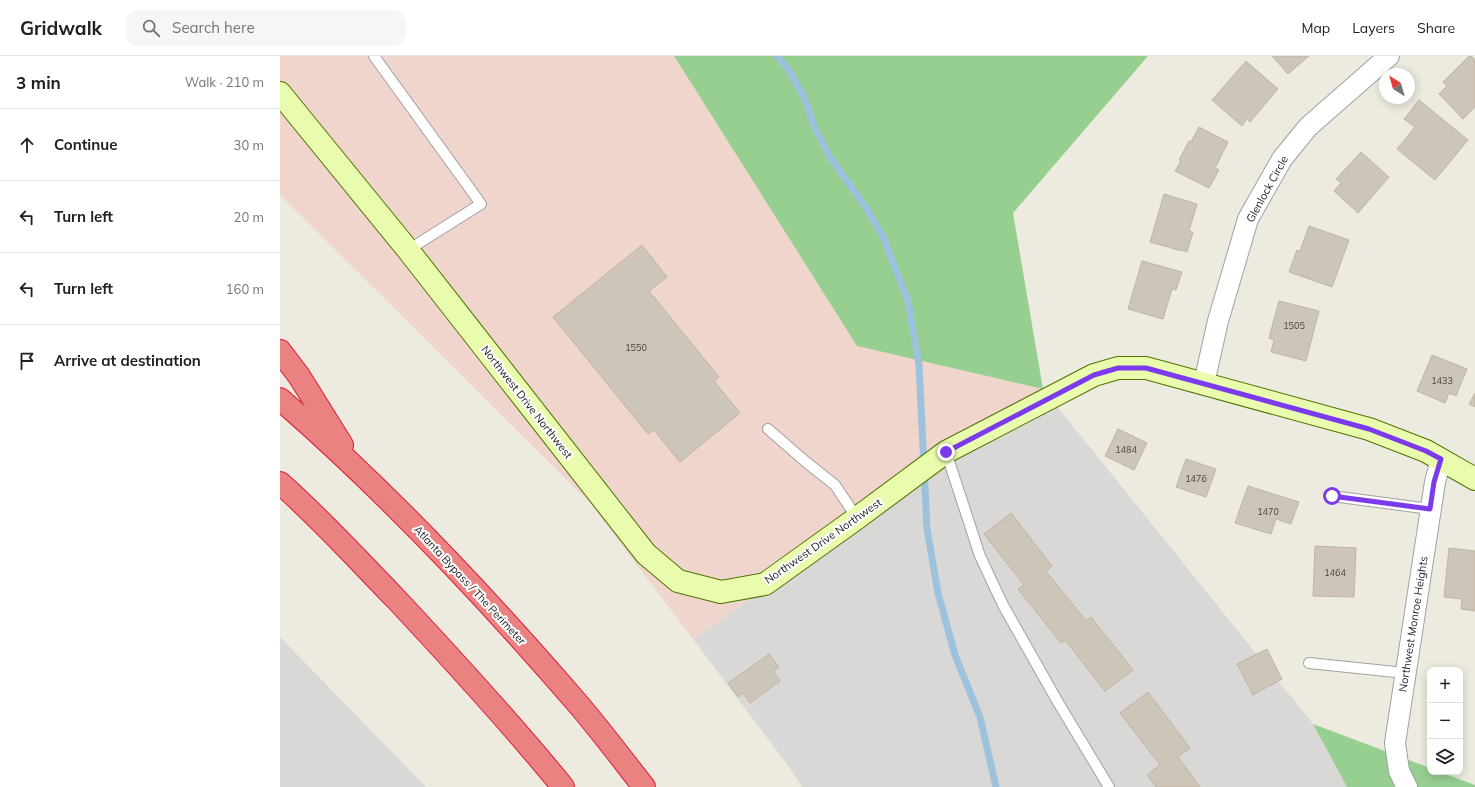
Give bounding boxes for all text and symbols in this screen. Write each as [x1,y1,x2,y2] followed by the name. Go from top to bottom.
[126,10,406,46] search box
[20,16,102,40] text: Gridwalk
[140,17,162,39] icon: search
[172,18,255,37] text: Search here
[1301,19,1330,37] text: Map
[1352,19,1395,37] text: Layers
[1417,19,1455,37] text: Share
[1379,68,1415,104] north arrow
[16,72,61,93] text: 3 min
[185,74,264,90] text: Walk · 210 m
[16,134,38,156] icon: ahead
[54,135,117,154] text: Continue
[234,137,264,153] text: 30 m
[1243,153,1291,225] street label: Glenlock Circle
[16,206,38,228] icon: left
[54,207,113,226] text: Turn left
[234,209,264,225] text: 20 m
[16,278,38,300] icon: left
[54,279,113,298] text: Turn left
[226,281,264,297] text: 160 m
[1283,320,1305,331] house number: 1505
[625,342,647,353] house number: 1550
[478,343,576,461] street label: Northwest Drive Northwest
[16,350,38,372] icon: arrive
[54,351,201,370] text: Arrive at destination
[1431,375,1453,386] house number: 1433
[937,443,955,461] route end
[1115,444,1137,455] house number: 1484
[1185,473,1207,484] house number: 1476
[1323,487,1341,505] route start
[762,495,884,587] street label: Northwest Drive Northwest
[1257,506,1279,517] house number: 1470
[411,522,529,648] street label: Atlanta Bypass / The Perimeter
[1395,555,1431,693] street label: Northwest Monroe Heights
[1324,567,1346,578] house number: 1464
[1427,667,1463,775] map controls
[1427,667,1463,703] button: +
[1427,703,1463,739] button: −
[1427,739,1463,775] button: layers

